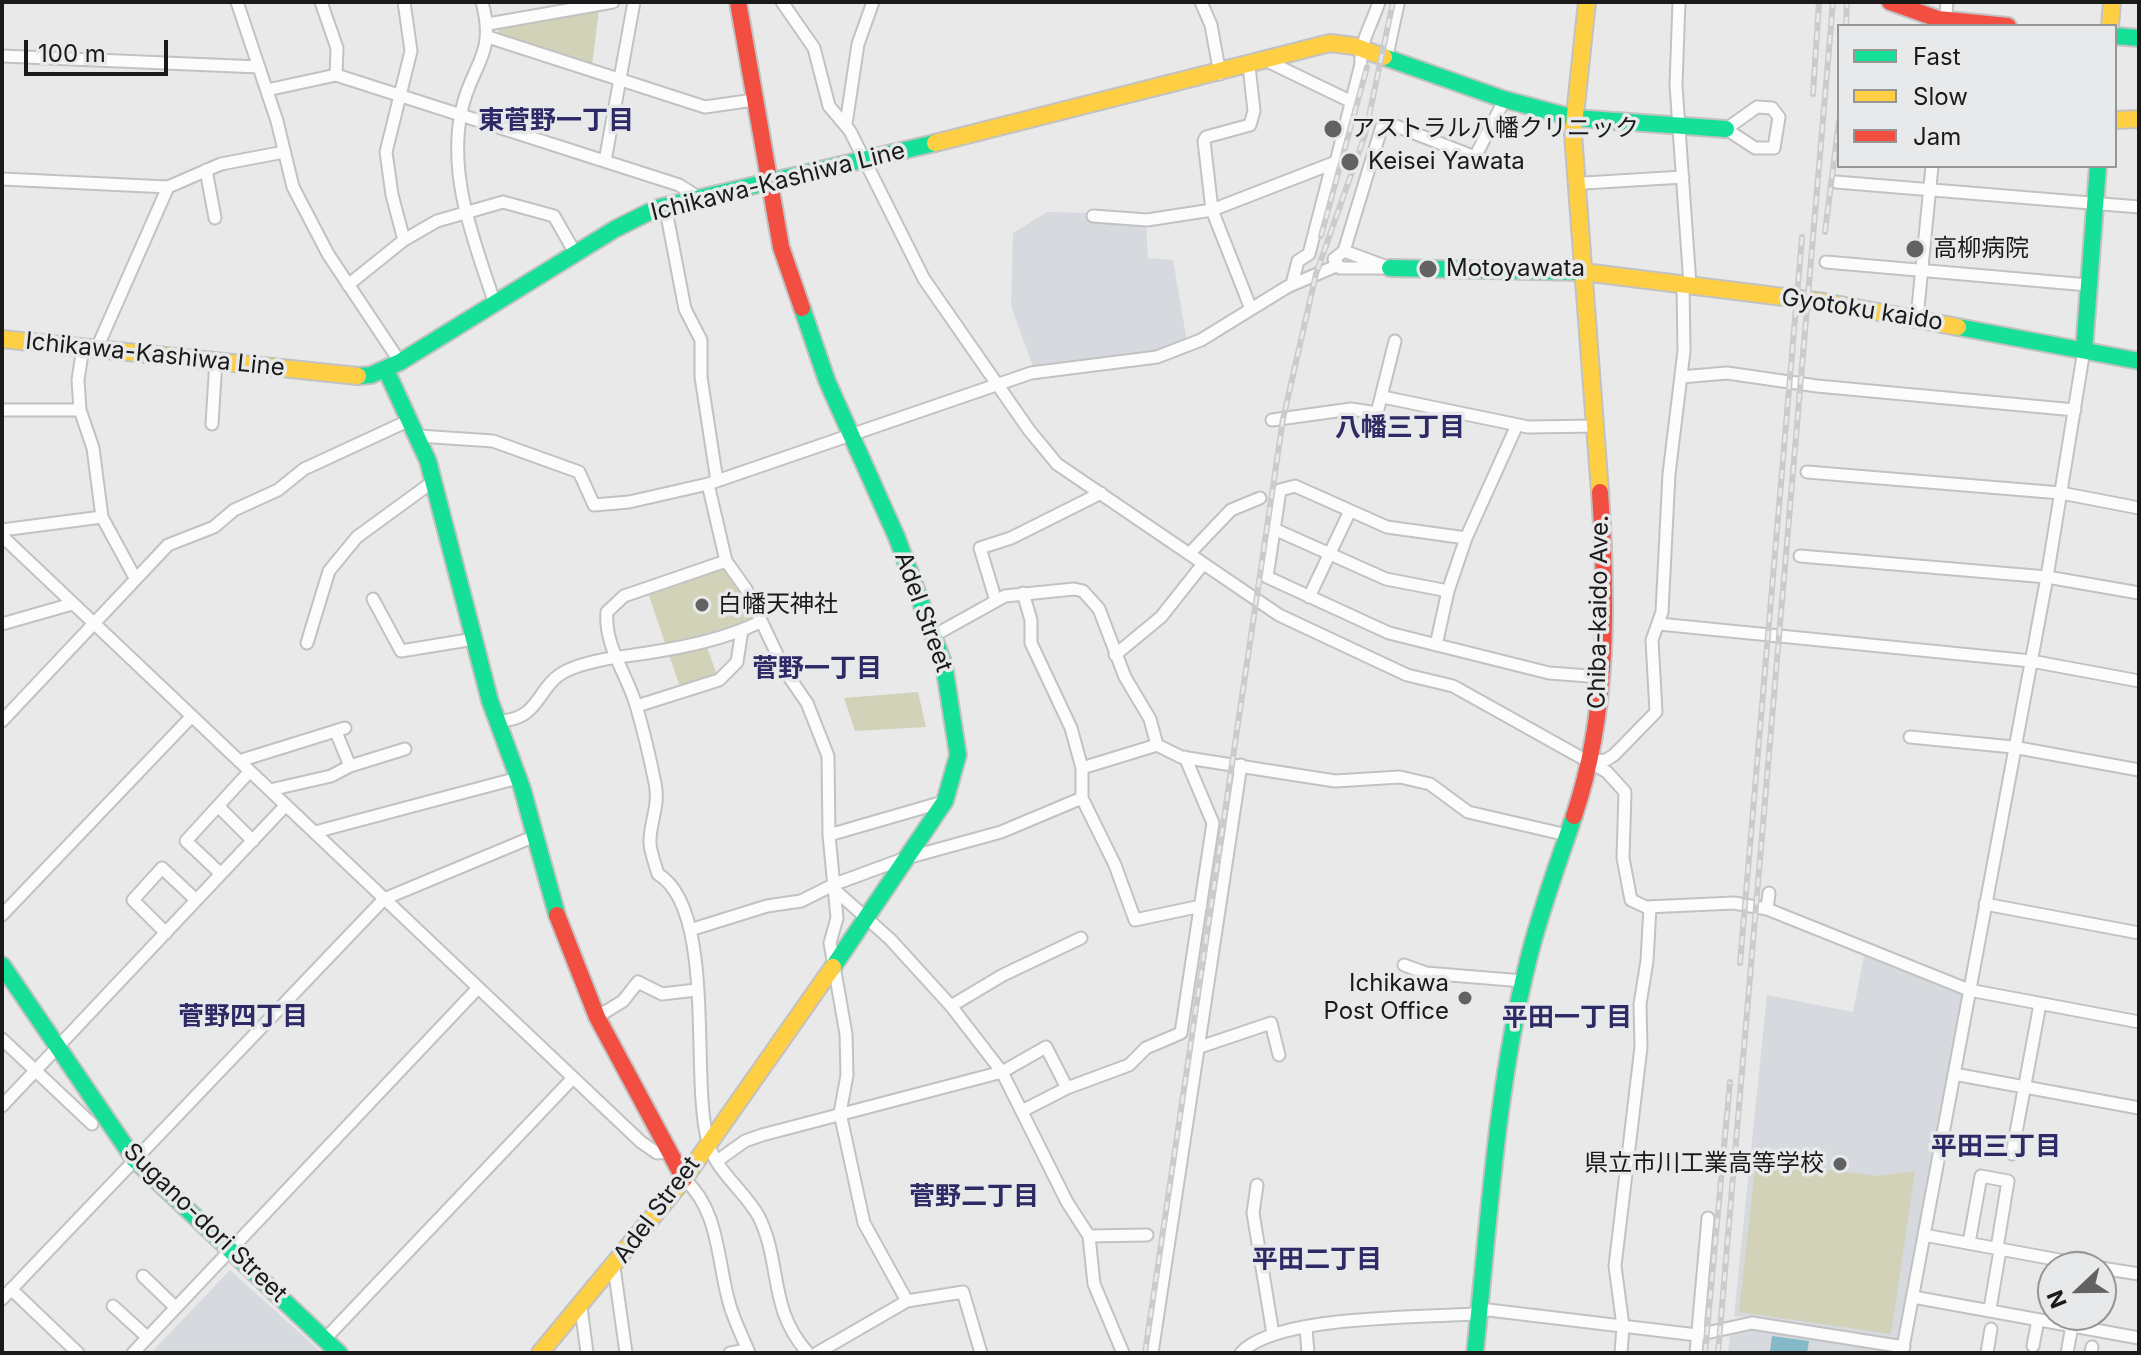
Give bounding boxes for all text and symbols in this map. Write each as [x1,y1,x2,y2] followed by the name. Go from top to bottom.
[28,24,172,74] scale bar
[1837,24,2117,168] legend
[38,39,106,68] text: 100 m
[1913,42,1961,71] text: Fast
[1913,82,1968,111] text: Slow
[478,105,634,137] district label: 東菅野一丁目
[1351,115,1639,143] place label: アストラル八幡クリニック
[1322,118,1344,140] marker: アストラル八幡クリニック
[1913,122,1961,151] text: Jam
[648,136,908,228] street label: Ichikawa-Kashiwa Line
[1368,148,1525,176] place label: Keisei Yawata
[1339,151,1361,173] marker: Keisei Yawata
[1933,235,2029,263] place label: 高柳病院
[1904,238,1926,260] marker: 高柳病院
[1446,255,1585,283] place label: Motoyawata
[1417,258,1439,280] marker: Motoyawata
[1779,283,1945,337] street label: Gyotoku kaido
[24,327,286,383] street label: Ichikawa-Kashiwa Line
[1335,412,1465,444] district label: 八幡三丁目
[1583,515,1615,709] street label: Chiba-kaido Ave.
[888,548,958,676] street label: Adel Street
[718,591,838,619] place label: 白幡天神社
[693,596,711,614] marker: 白幡天神社
[752,653,882,685] district label: 菅野一丁目
[1323,970,1449,1026] place label: Ichikawa Post Office
[1456,989,1474,1007] marker: Ichikawa Post Office
[178,1001,308,1033] district label: 菅野四丁目
[1502,1002,1632,1034] district label: 平田一丁目
[1931,1131,2061,1163] district label: 平田三丁目
[117,1138,293,1308] street label: Sugano-dori Street
[1584,1150,1824,1178] place label: 県立市川工業高等学校
[608,1151,706,1269] street label: Adel Street
[1831,1155,1849,1173] marker: 県立市川工業高等学校
[909,1181,1039,1213] district label: 菅野二丁目
[1252,1244,1382,1276] district label: 平田二丁目
[2037,1251,2117,1331] north arrow
[2041,1287,2072,1312] text: N

